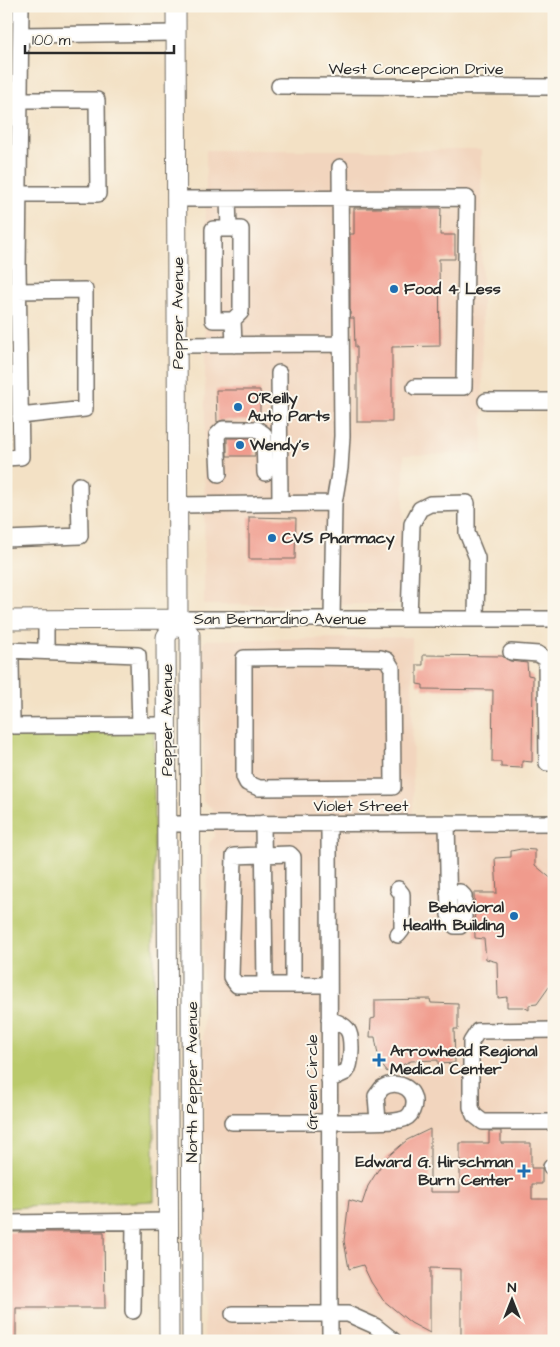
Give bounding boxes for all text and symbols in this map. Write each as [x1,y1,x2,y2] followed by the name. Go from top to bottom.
[25,22,174,54] scale bar
[32,30,71,51] text: 100 m
[328,58,504,80] street label: West Concepcion Drive
[167,256,189,369] street label: Pepper Avenue
[404,278,501,300] place label: Food 4 Less
[388,283,400,295] marker: Food 4 Less
[248,387,330,427] place label: O'Reilly Auto Parts
[232,401,244,413] marker: O'Reilly Auto Parts
[249,434,309,457] place label: Wendy's
[234,439,246,451] marker: Wendy's
[282,527,395,550] place label: CVS Pharmacy
[266,532,278,544] marker: CVS Pharmacy
[194,608,367,630] street label: San Bernardino Avenue
[156,663,178,776] street label: Pepper Avenue
[314,795,409,817] street label: Violet Street
[403,896,505,938] place label: Behavioral Health Building
[508,910,520,922] marker: Behavioral Health Building
[181,1001,203,1163] street label: North Pepper Avenue
[301,1034,323,1130] street label: Green Circle
[390,1040,538,1080] place label: Arrowhead Regional Medical Center
[372,1053,386,1067] marker: Arrowhead Regional Medical Center
[355,1151,513,1191] place label: Edward G. Hirschman Burn Center
[517,1164,531,1178] marker: Edward G. Hirschman Burn Center
[488,1274,538,1324] north arrow
[508,1278,517,1298] text: N

